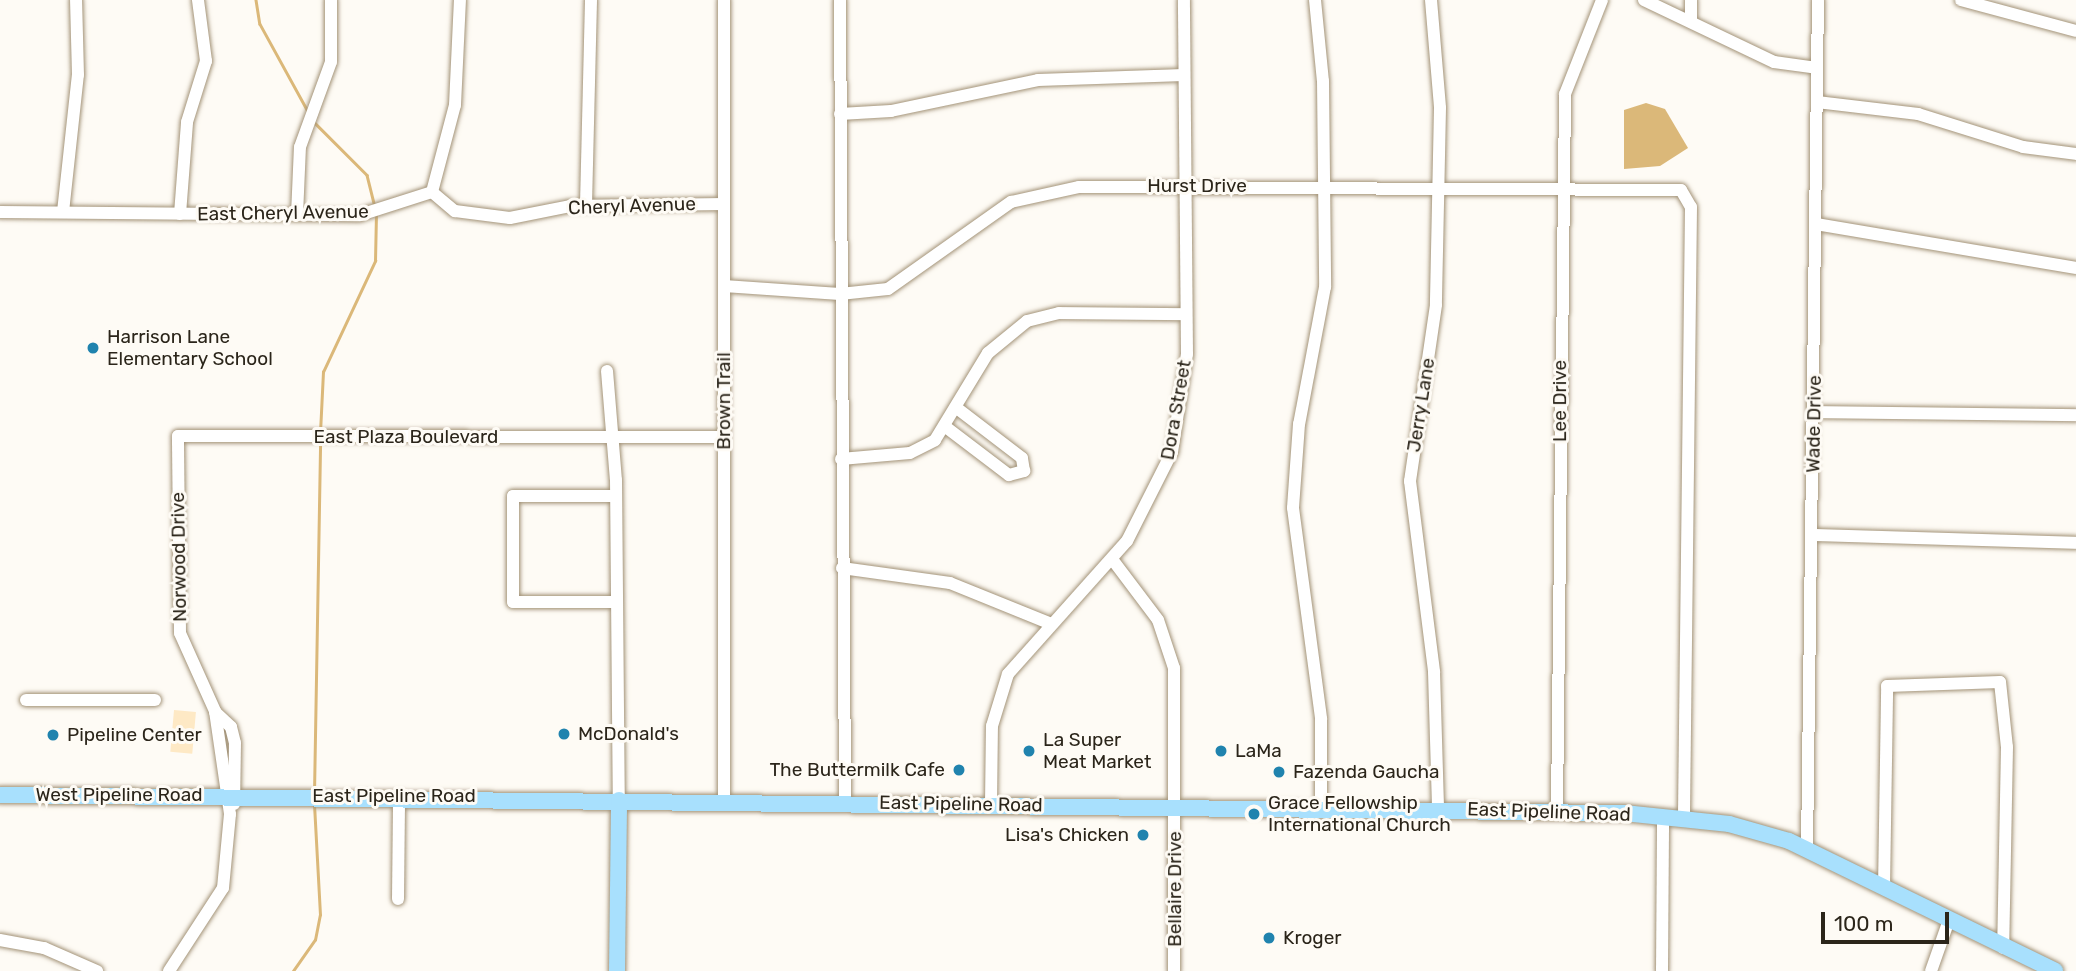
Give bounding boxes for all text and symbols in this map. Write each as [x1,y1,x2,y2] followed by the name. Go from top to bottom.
[1147,175,1247,197] street label: Hurst Drive
[567,192,697,220] street label: Cheryl Avenue
[197,200,369,226] street label: East Cheryl Avenue
[107,326,273,370] place label: Harrison Lane Elementary School
[85,340,101,356] marker: Harrison Lane Elementary School
[713,352,735,450] street label: Brown Trail
[1402,356,1440,454] street label: Jerry Lane
[1156,358,1196,462] street label: Dora Street
[1549,360,1571,442] street label: Lee Drive
[1802,375,1826,473] street label: Wade Drive
[314,426,498,448] street label: East Plaza Boulevard
[166,492,192,622] street label: Norwood Drive
[578,723,679,745] place label: McDonald's
[67,724,202,746] place label: Pipeline Center
[556,726,572,742] marker: McDonald's
[45,727,61,743] marker: Pipeline Center
[1043,729,1151,773] place label: La Super Meat Market
[1235,740,1282,762] place label: LaMa
[1021,743,1037,759] marker: La Super Meat Market
[1213,743,1229,759] marker: LaMa
[769,759,945,781] place label: The Buttermilk Cafe
[1293,761,1440,783] place label: Fazenda Gaucha
[951,762,967,778] marker: The Buttermilk Cafe
[1271,764,1287,780] marker: Fazenda Gaucha
[35,784,203,806] street label: West Pipeline Road
[312,785,476,807] street label: East Pipeline Road
[879,791,1043,817] street label: East Pipeline Road
[1268,792,1451,836] place label: Grace Fellowship International Church
[1467,798,1631,826] street label: East Pipeline Road
[1246,806,1262,822] marker: Grace Fellowship International Church
[1005,824,1129,846] place label: Lisa's Chicken
[1135,827,1151,843] marker: Lisa's Chicken
[1164,831,1186,947] street label: Bellaire Drive
[1824,898,1952,942] scale bar
[1834,911,1893,936] text: 100 m
[1283,927,1342,949] place label: Kroger
[1261,930,1277,946] marker: Kroger

